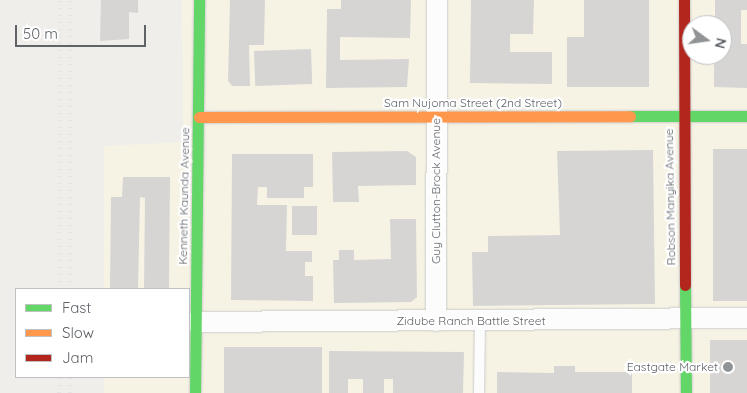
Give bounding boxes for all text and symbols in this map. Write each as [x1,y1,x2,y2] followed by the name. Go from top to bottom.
[18,15,149,47] scale bar
[682,15,732,65] north arrow
[23,24,58,43] text: 50 m
[711,36,731,51] text: N
[384,96,562,110] street label: Sam Nujoma Street (2nd Street)
[429,118,443,264] street label: Guy Clutton-Brock Avenue
[176,127,192,265] street label: Kenneth Kaunda Avenue
[662,128,678,266] street label: Robson Manyika Avenue
[15,288,190,378] legend
[62,298,91,317] text: Fast
[396,314,546,328] street label: Zidube Ranch Battle Street
[62,323,94,342] text: Slow
[62,348,93,367] text: Jam
[627,360,718,374] place label: Eastgate Market
[722,361,734,373] marker: Eastgate Market

